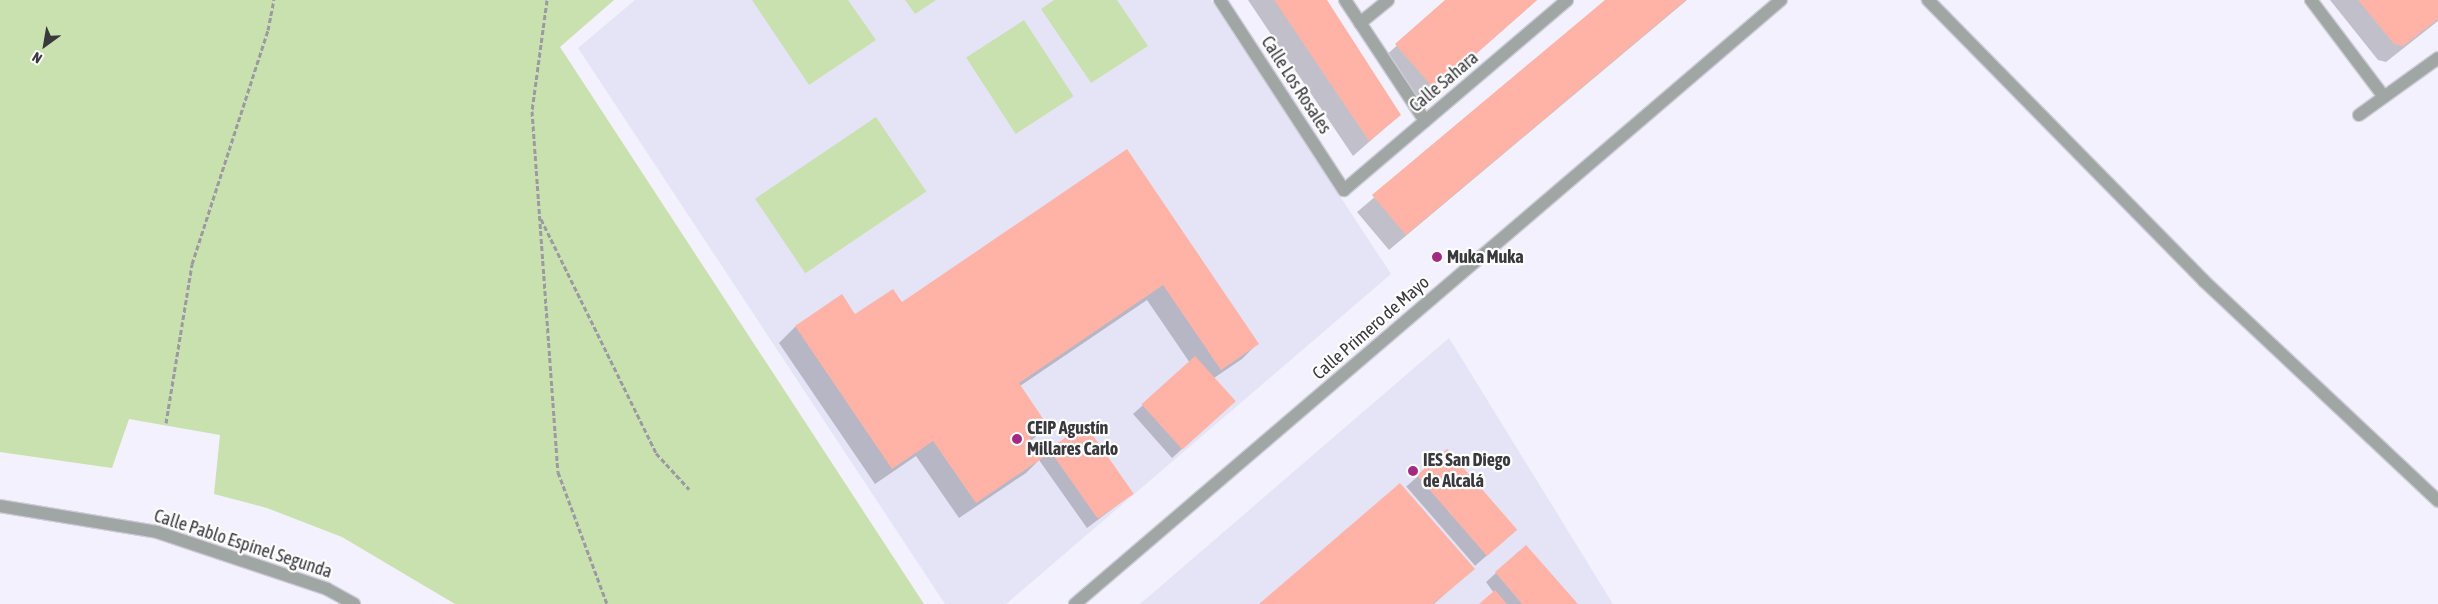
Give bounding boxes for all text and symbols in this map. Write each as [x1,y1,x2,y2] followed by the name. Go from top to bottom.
[20,20,70,70] north arrow
[1256,32,1336,138] street label: Calle Los Rosales
[1405,47,1483,117] street label: Calle Sahara
[29,49,45,67] text: N
[1447,246,1524,268] place label: Muka Muka
[1431,251,1443,263] marker: Muka Muka
[1308,271,1434,385] street label: Calle Primero de Mayo
[1027,418,1118,460] place label: CEIP Agustín Millares Carlo
[1011,433,1023,445] marker: CEIP Agustín Millares Carlo
[1423,450,1511,492] place label: IES San Diego de Alcalá
[1407,465,1419,477] marker: IES San Diego de Alcalá
[151,505,335,583] street label: Calle Pablo Espinel Segunda

